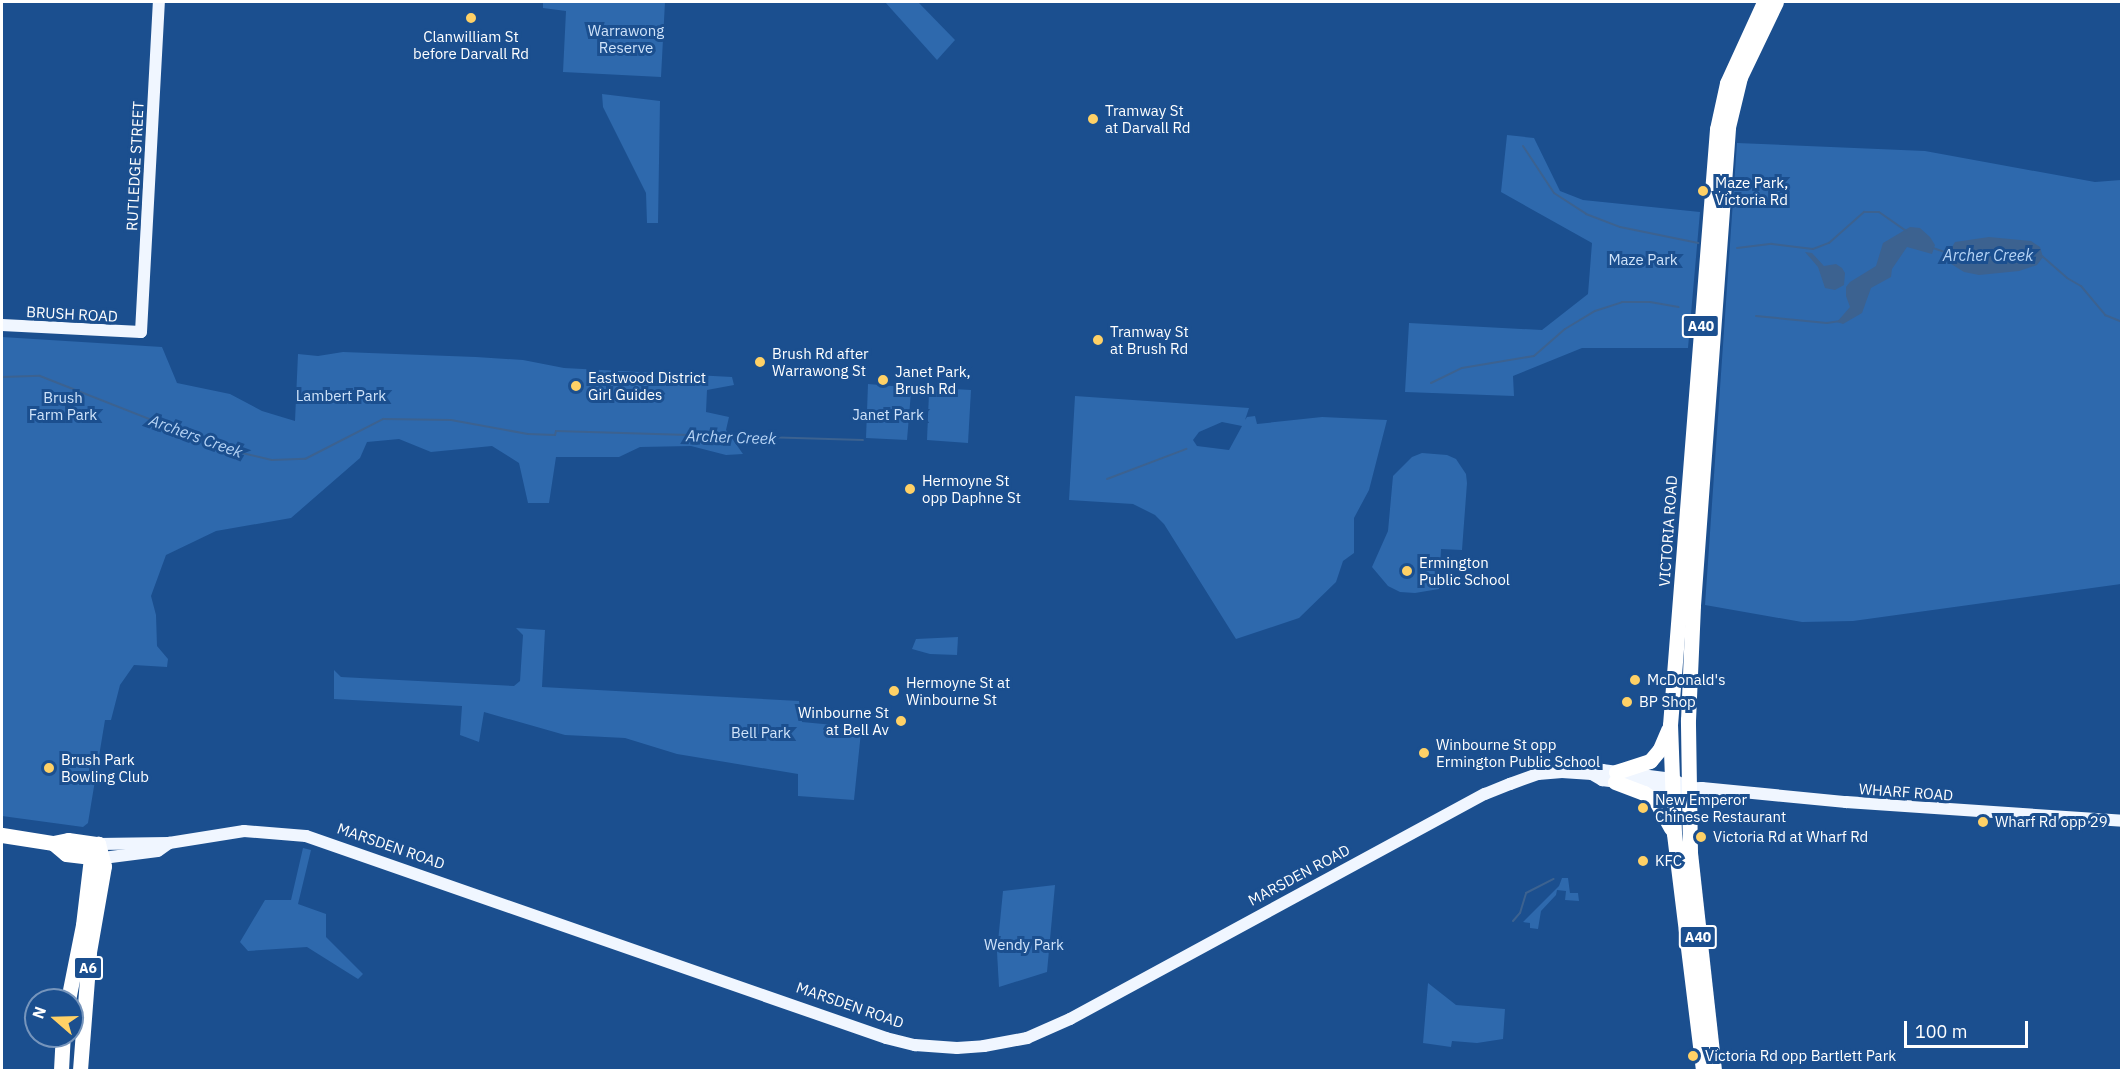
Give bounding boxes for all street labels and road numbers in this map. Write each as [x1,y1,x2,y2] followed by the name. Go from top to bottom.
[123,101,147,231] street label: RUTLEDGE STREET
[26,303,118,325] street label: BRUSH ROAD
[1682,315,1720,337] road number: A40
[1655,475,1681,587] street label: VICTORIA ROAD
[1858,780,1954,804] street label: WHARF ROAD
[335,819,447,873] street label: MARSDEN ROAD
[1245,841,1353,909] street label: MARSDEN ROAD
[1678,926,1718,948] road number: A40
[73,957,103,979] road number: A6
[794,978,906,1032] street label: MARSDEN ROAD

